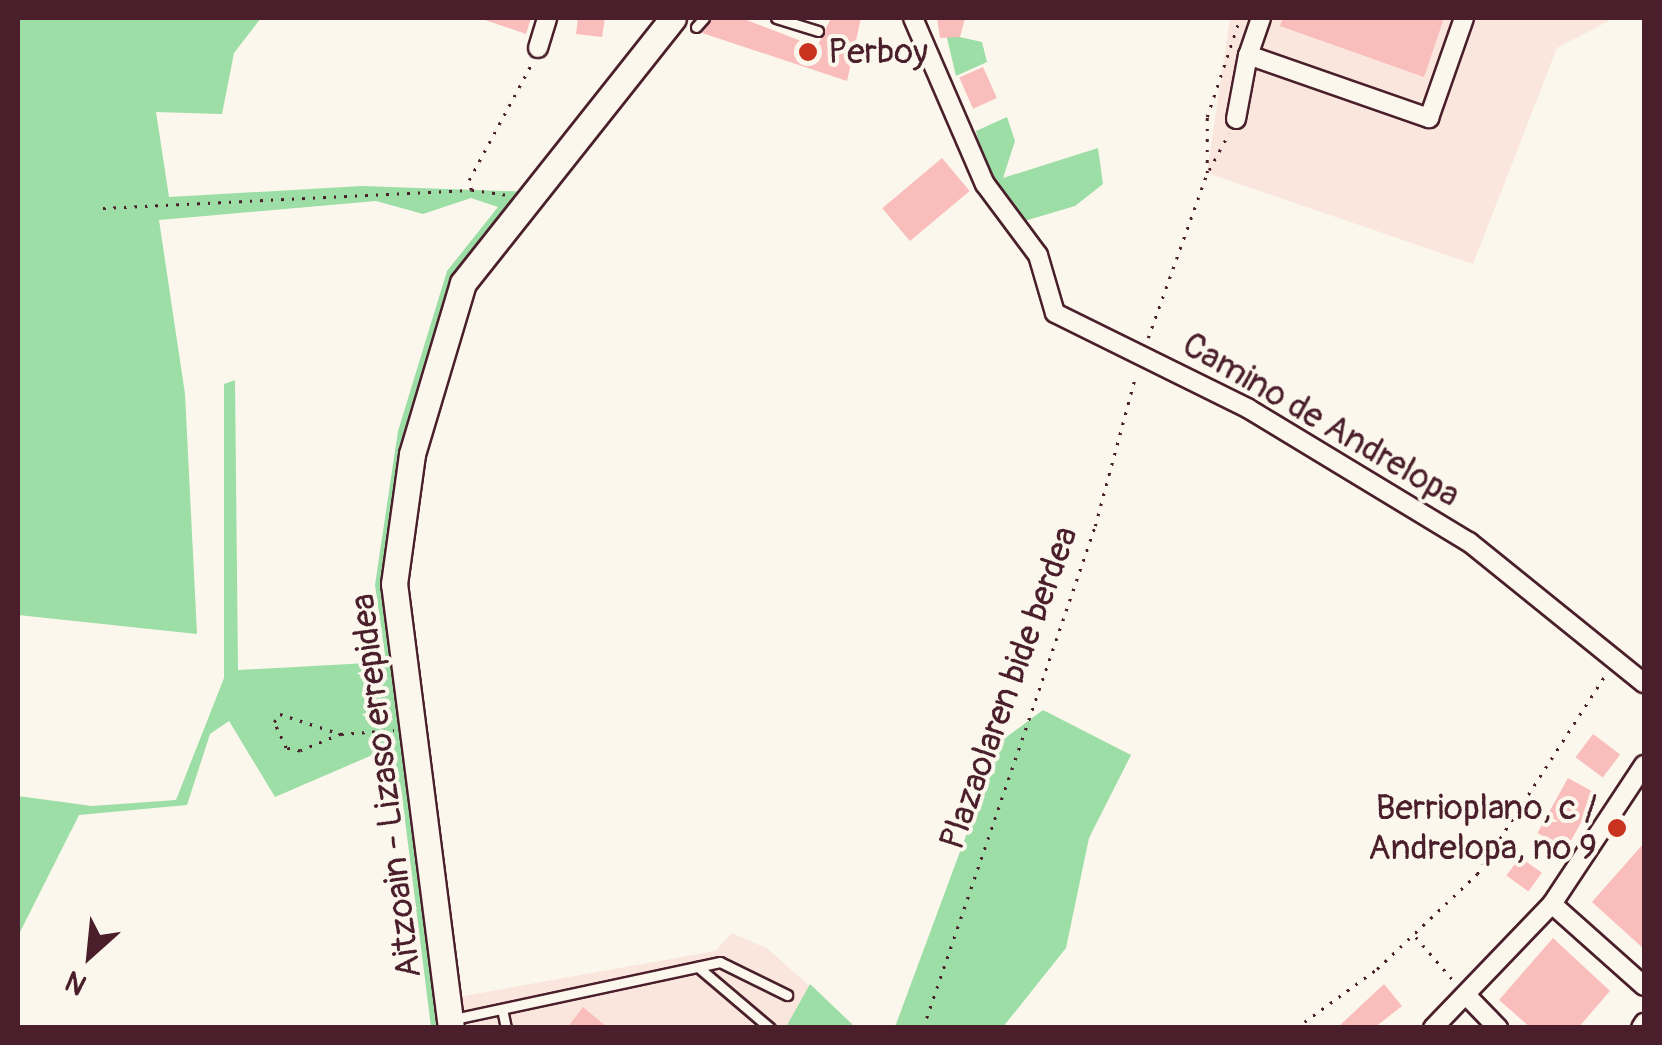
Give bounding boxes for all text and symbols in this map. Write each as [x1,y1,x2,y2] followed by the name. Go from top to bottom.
[828,31,928,73] place label: Perboy
[797,41,819,63] marker: Perboy
[1175,324,1467,516] street label: Camino de Andrelopa
[931,521,1087,855] street label: Plazaolaren bide berdea
[342,591,430,981] street label: Aitzoain - Lizaso errepidea
[1368,787,1597,869] place label: Berrioplano, c / Andrelopa, nº 9
[1606,817,1628,839] marker: Berrioplano, c / Andrelopa, nº 9
[40,905,140,1005] north arrow
[60,962,93,1002] text: N

